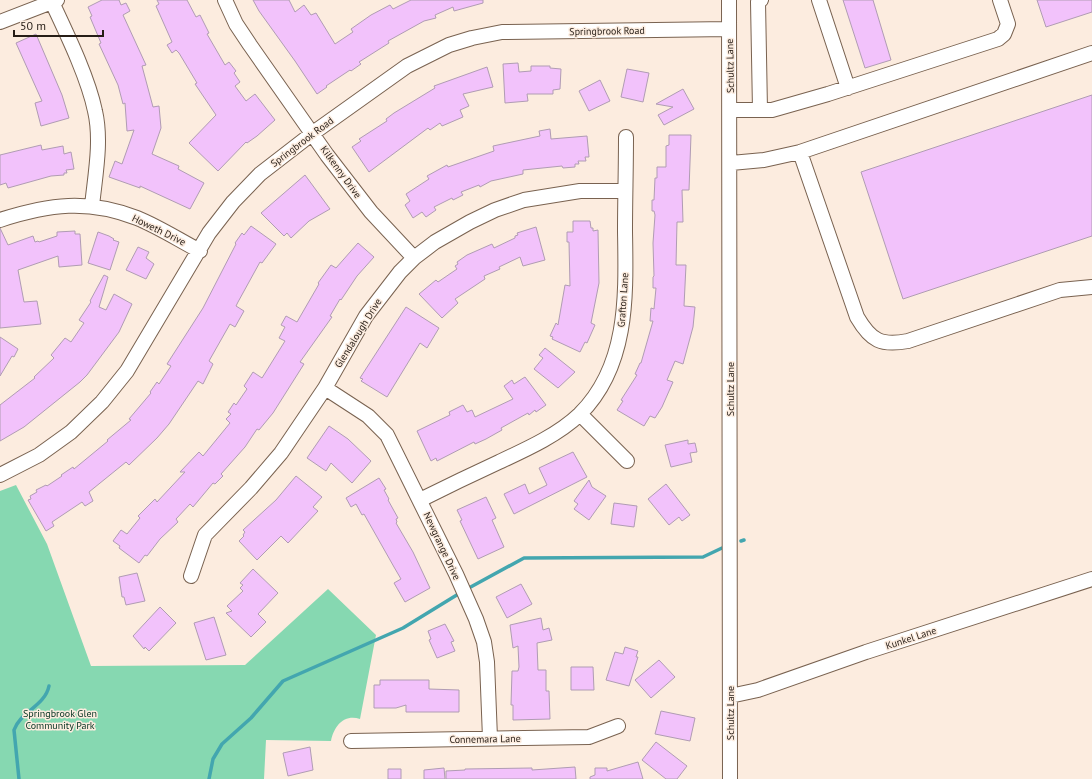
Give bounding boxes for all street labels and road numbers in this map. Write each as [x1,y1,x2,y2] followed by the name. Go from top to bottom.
[569,24,645,38] street label: Springbrook Road
[723,39,737,93] street label: Schultz Lane
[268,114,336,170] street label: Springbrook Road
[318,143,364,201] street label: Kilkenny Drive
[130,211,188,249] street label: Howeth Drive
[615,272,631,328] street label: Grafton Lane
[331,296,385,370] street label: Glendalough Drive
[724,362,737,416] street label: Schultz Lane
[421,510,463,582] street label: Newgrange Drive
[884,624,938,652] street label: Kunkel Lane
[724,686,737,740] street label: Schultz Lane
[449,732,521,746] street label: Connemara Lane

